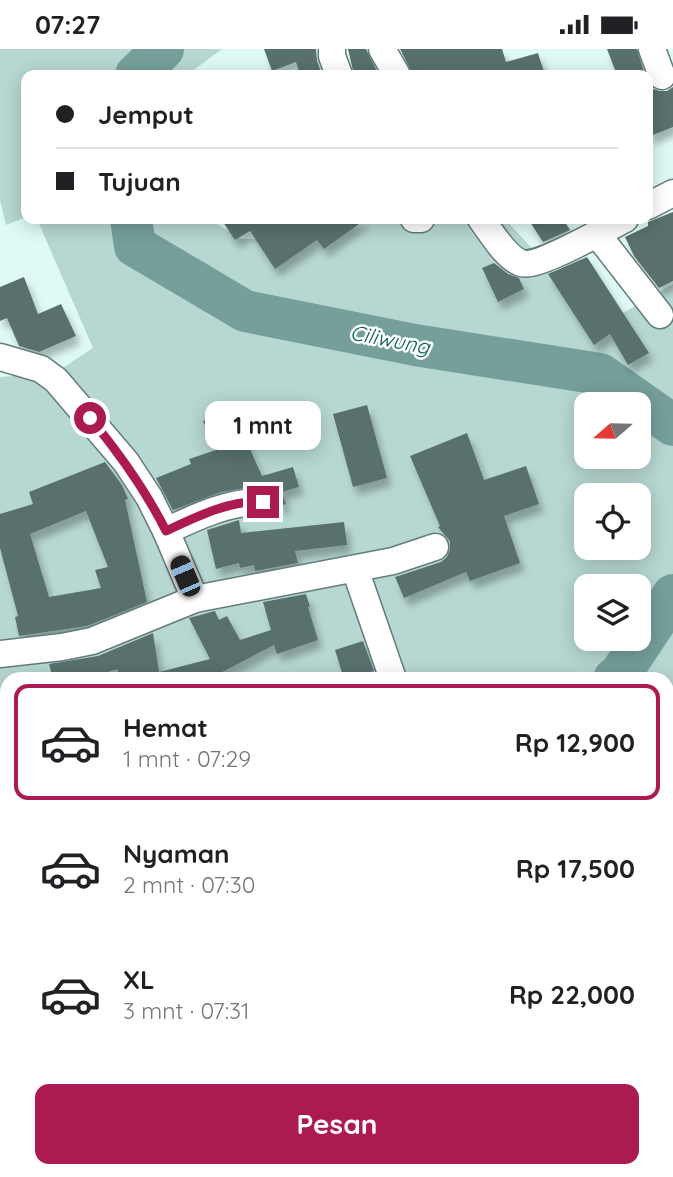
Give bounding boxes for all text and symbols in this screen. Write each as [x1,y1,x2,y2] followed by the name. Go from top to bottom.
[35,8,100,41] text: 07:27
[98,98,194,131] text: Jemput
[98,165,181,198] text: Tujuan
[348,319,434,360] water label: Ciliwung
[574,392,651,469] north arrow
[574,392,651,651] map controls
[205,400,321,449] callout: 1 mnt
[74,402,106,434] route start
[233,411,293,440] text: 1 mnt
[574,483,651,560] button: locate
[247,486,279,518] route end
[168,553,203,599] car
[574,574,651,651] button: layers
[39,711,102,774] icon: car
[123,711,208,744] text: Hemat
[515,726,635,759] text: Rp 12,900
[123,744,251,773] text: 1 mnt · 07:29
[39,837,102,900] icon: car
[123,837,230,870] text: Nyaman
[516,852,635,885] text: Rp 17,500
[123,870,255,899] text: 2 mnt · 07:30
[39,963,102,1026] icon: car
[123,963,155,996] text: XL
[509,978,635,1011] text: Rp 22,000
[123,996,250,1025] text: 3 mnt · 07:31
[35,1084,639,1164] button: Pesan

